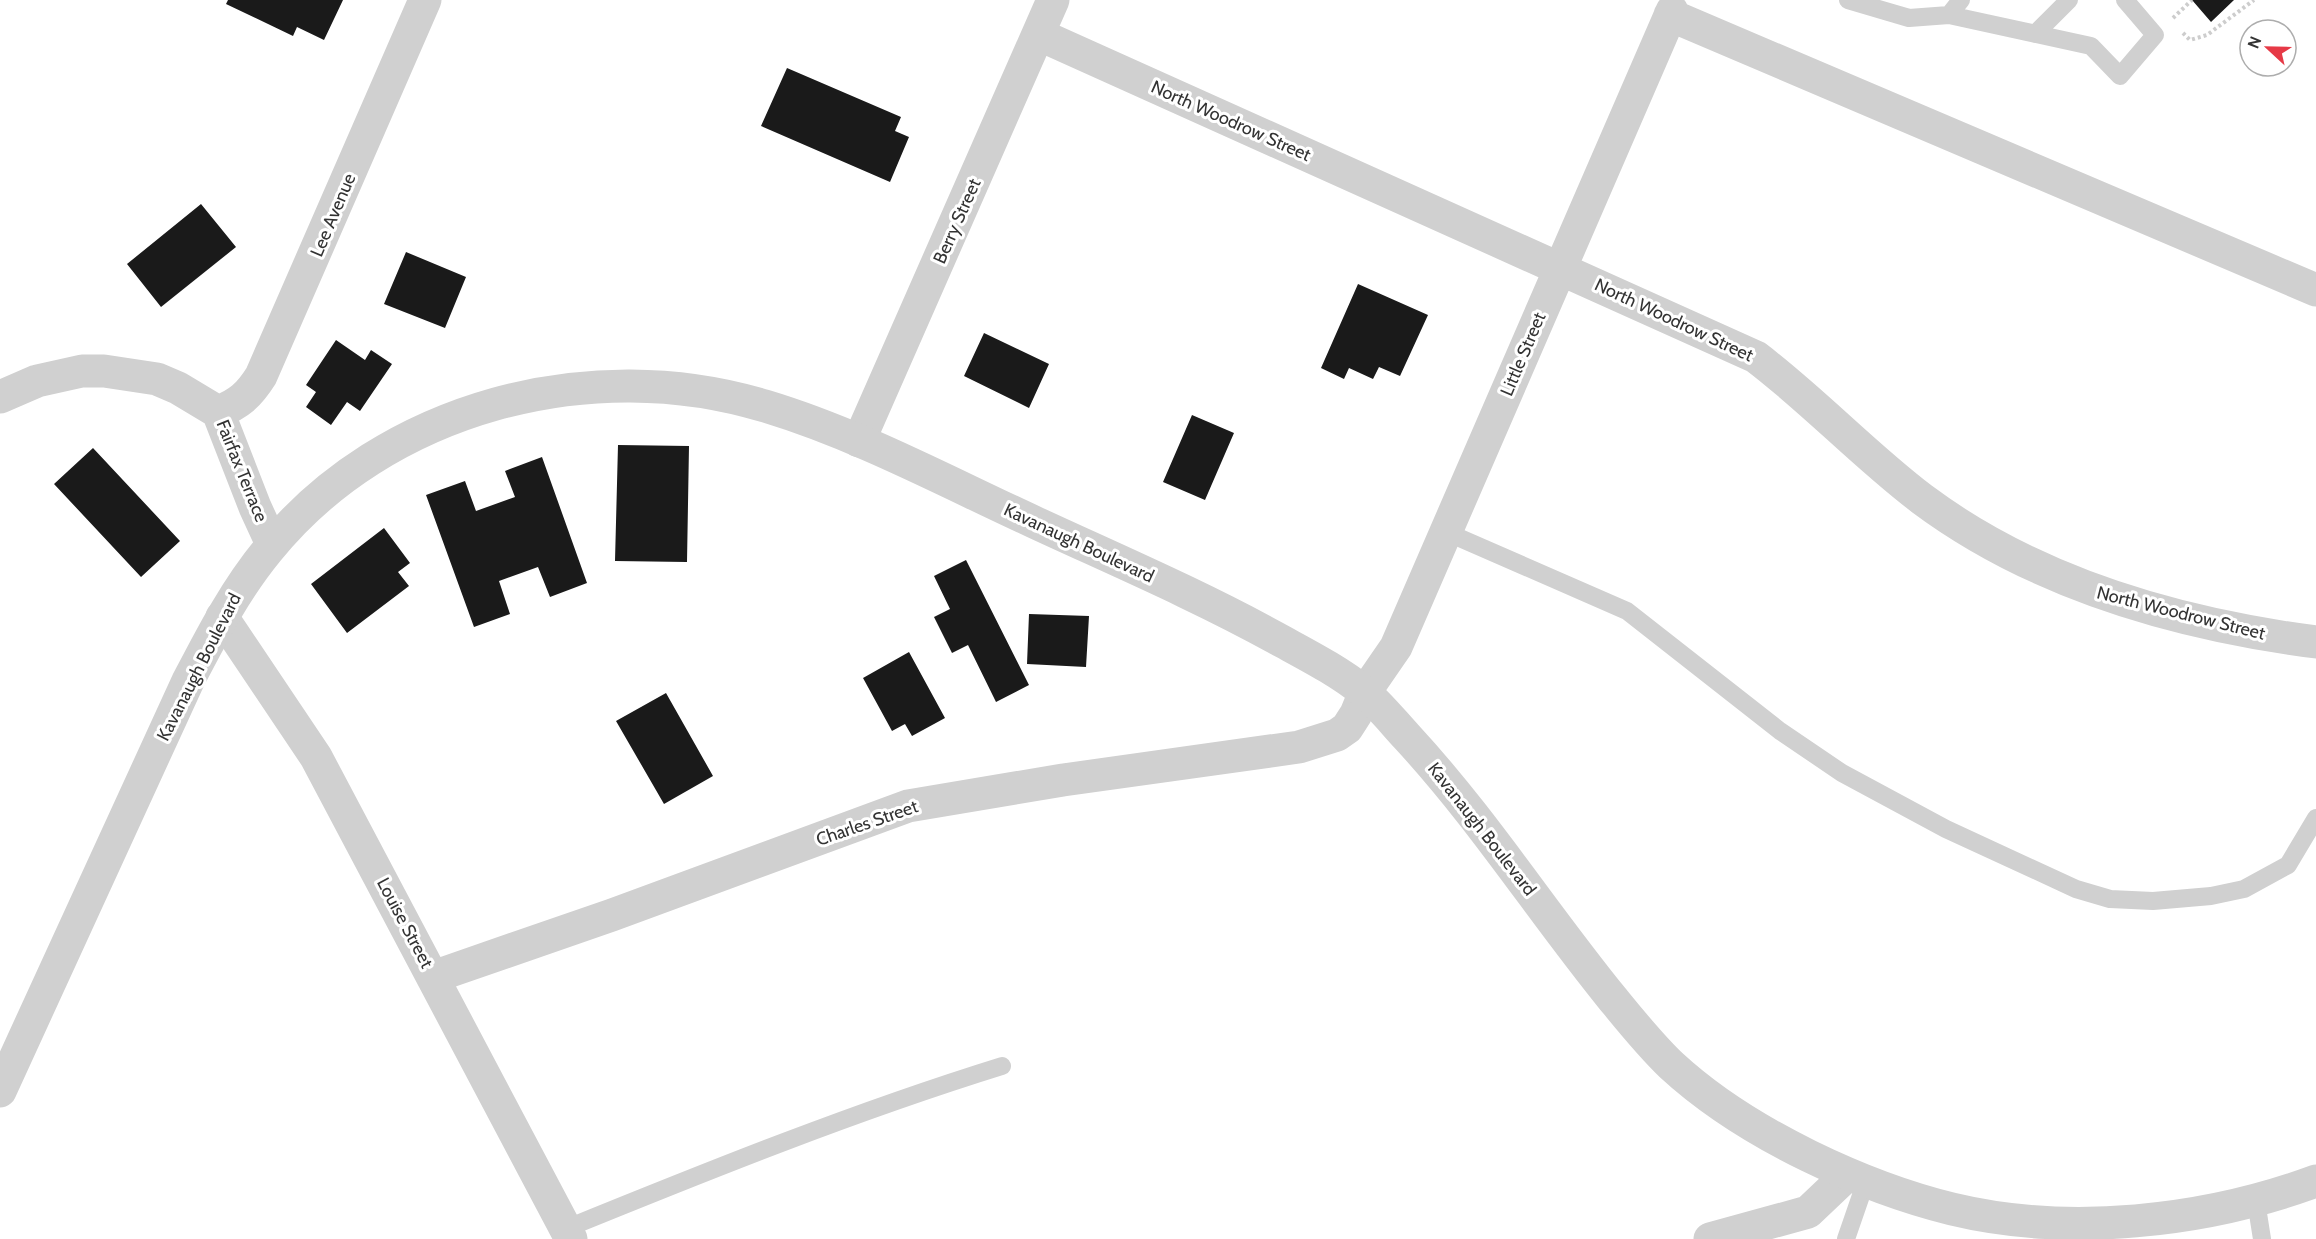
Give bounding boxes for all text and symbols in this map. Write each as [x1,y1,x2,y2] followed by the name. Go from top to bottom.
[2238,18,2298,78] north arrow
[2244,34,2265,51] text: N
[1148,76,1314,166] street label: North Woodrow Street
[306,170,360,260] street label: Lee Avenue
[928,175,986,267] street label: Berry Street
[1591,274,1757,366] street label: North Woodrow Street
[1496,309,1550,399] street label: Little Street
[212,417,272,525] street label: Fairfax Terrace
[1000,499,1158,587] street label: Kavanaugh Boulevard
[2095,581,2267,645] street label: North Woodrow Street
[152,589,246,745] street label: Kavanaugh Boulevard
[1423,758,1541,900] street label: Kavanaugh Boulevard
[813,795,921,851] street label: Charles Street
[372,874,438,972] street label: Louise Street

